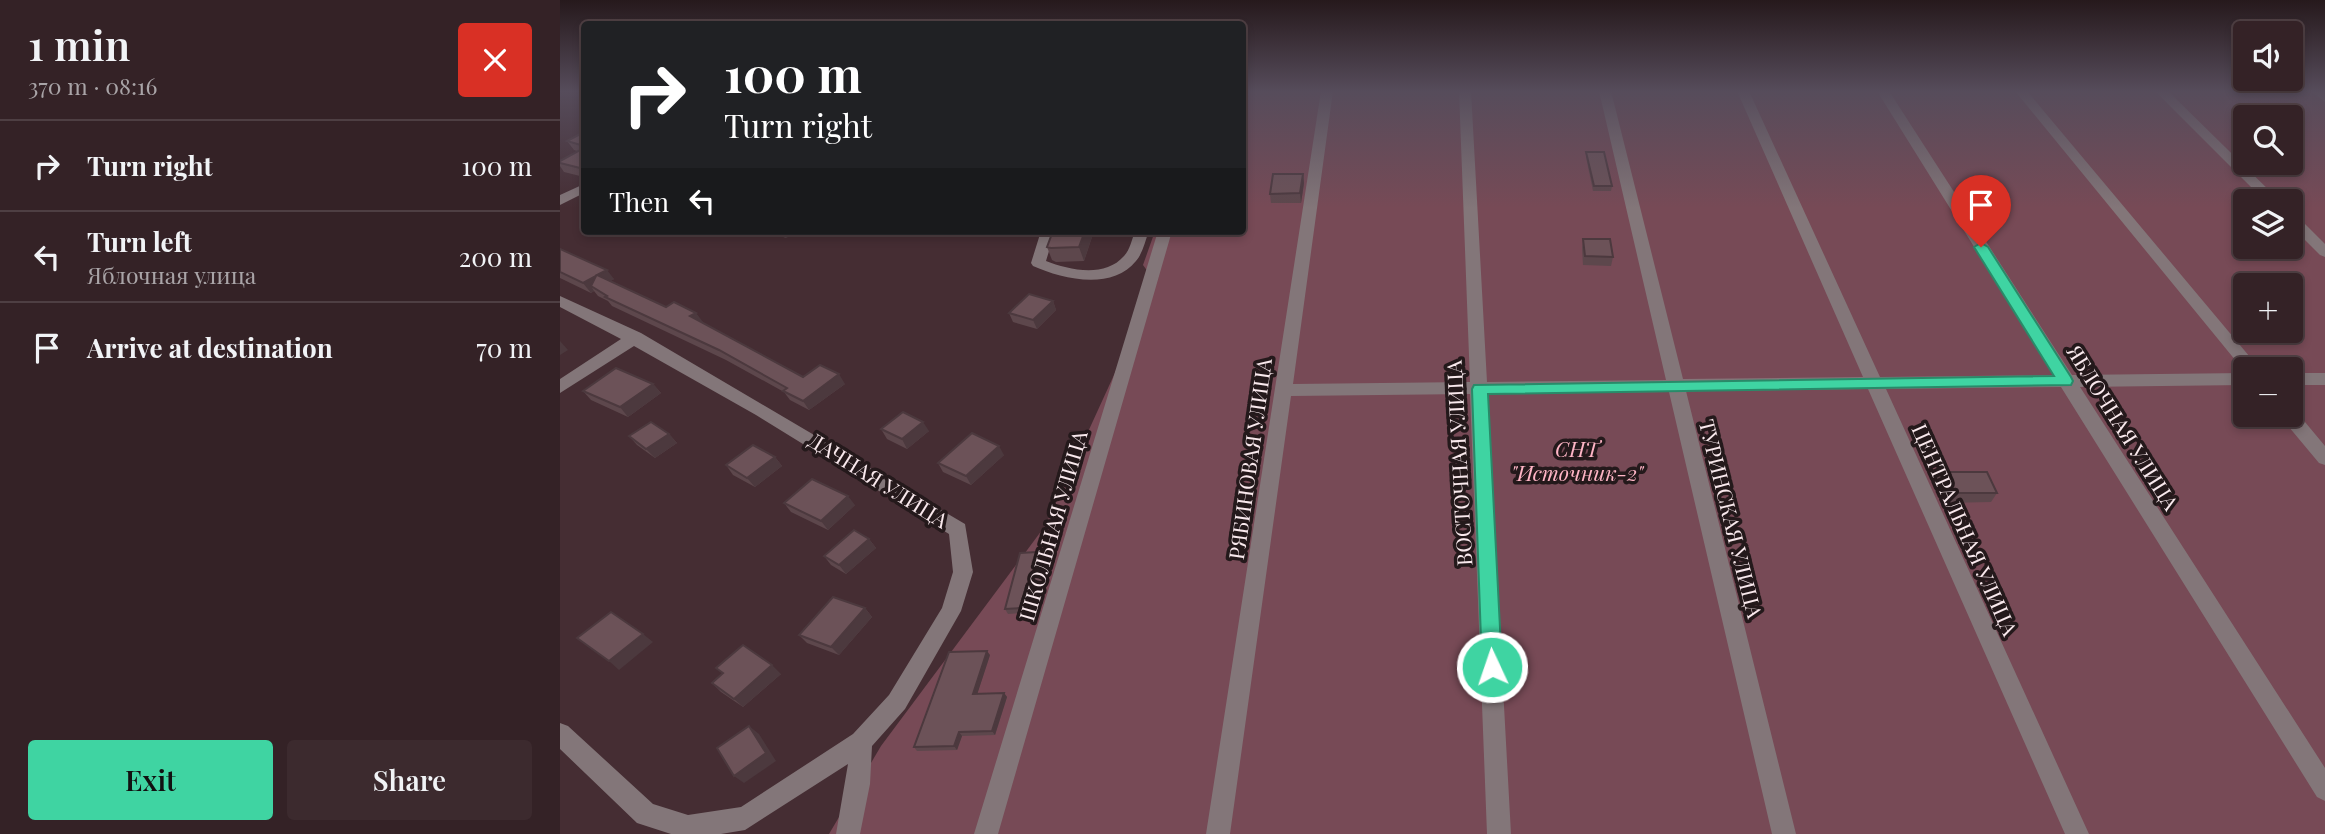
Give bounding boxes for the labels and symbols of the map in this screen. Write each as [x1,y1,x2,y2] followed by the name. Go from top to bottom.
[1951,175,2011,247] pin
[2061,338,2186,516] street label: ЯБЛОЧНАЯ УЛИЦА
[1221,355,1277,561] street label: РЯБИНОВАЯ УЛИЦА
[1439,359,1477,567] street label: ВОСТОЧНАЯ УЛИЦА
[1694,416,1770,622] street label: ТУРИНСКАЯ УЛИЦА
[1906,419,2026,640] street label: ЦЕНТРАЛЬНАЯ УЛИЦА
[804,425,955,534] street label: ДАЧНАЯ УЛИЦА
[1011,426,1093,624] street label: ШКОЛЬНАЯ УЛИЦА
[1511,434,1645,486] park label: СНТ "Источник-2"
[1455,630,1529,704] position arrow

